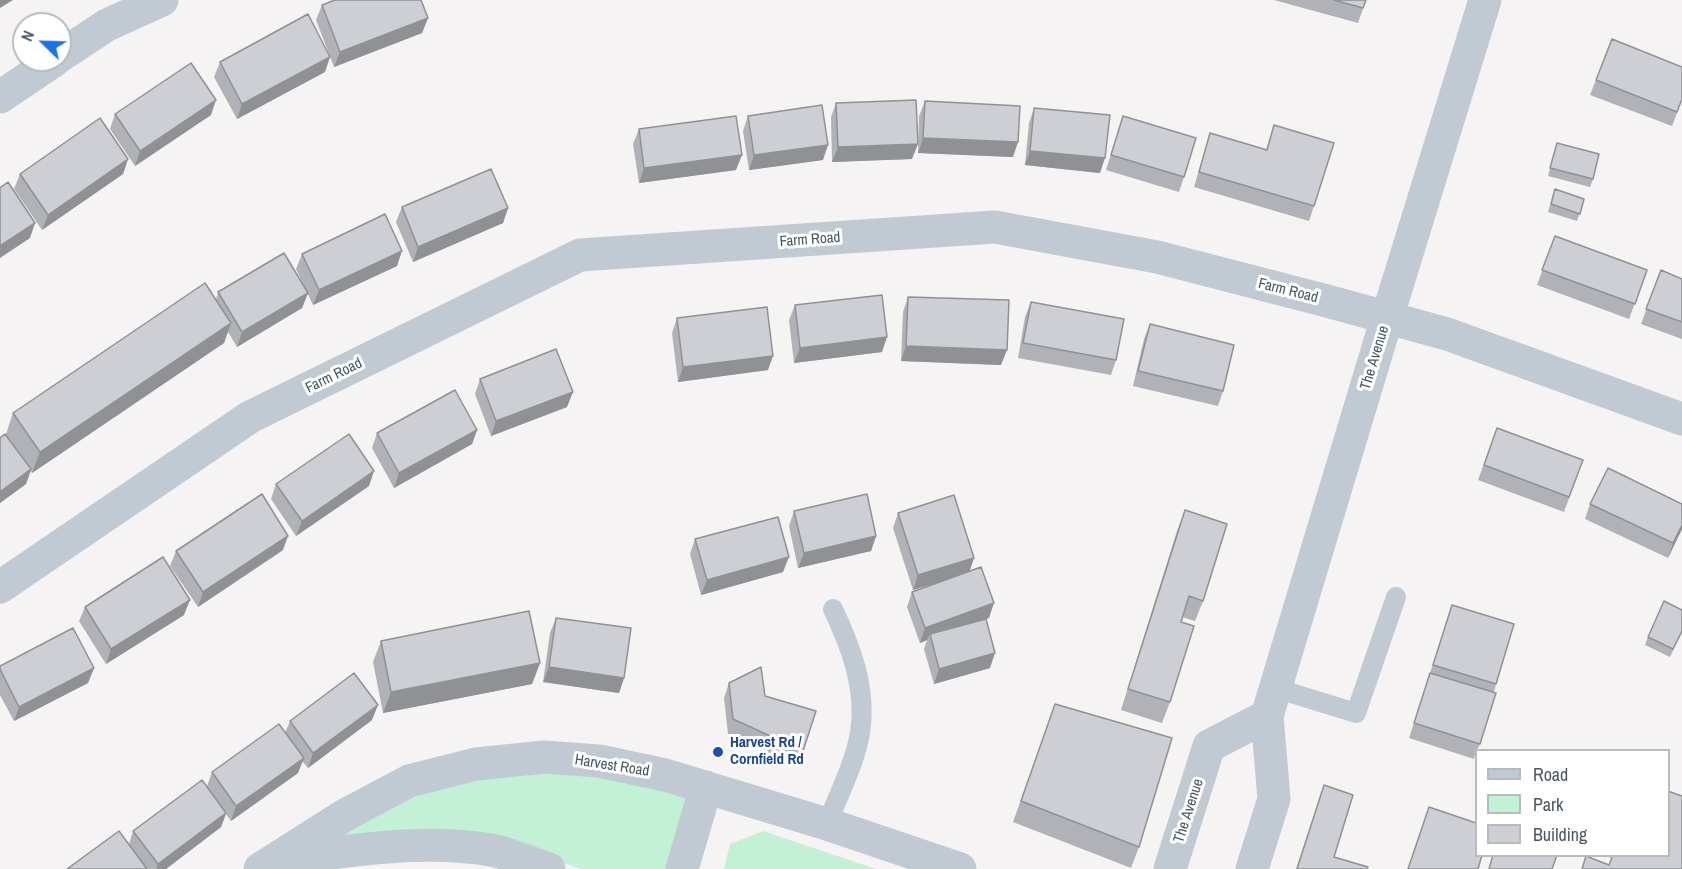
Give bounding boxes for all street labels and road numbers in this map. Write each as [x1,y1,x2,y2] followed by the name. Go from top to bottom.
[779,229,841,251] street label: Farm Road
[1256,275,1320,307] street label: Farm Road
[1357,324,1393,392] street label: The Avenue
[303,355,365,397] street label: Farm Road
[573,751,651,781] street label: Harvest Road
[1170,777,1208,845] street label: The Avenue

